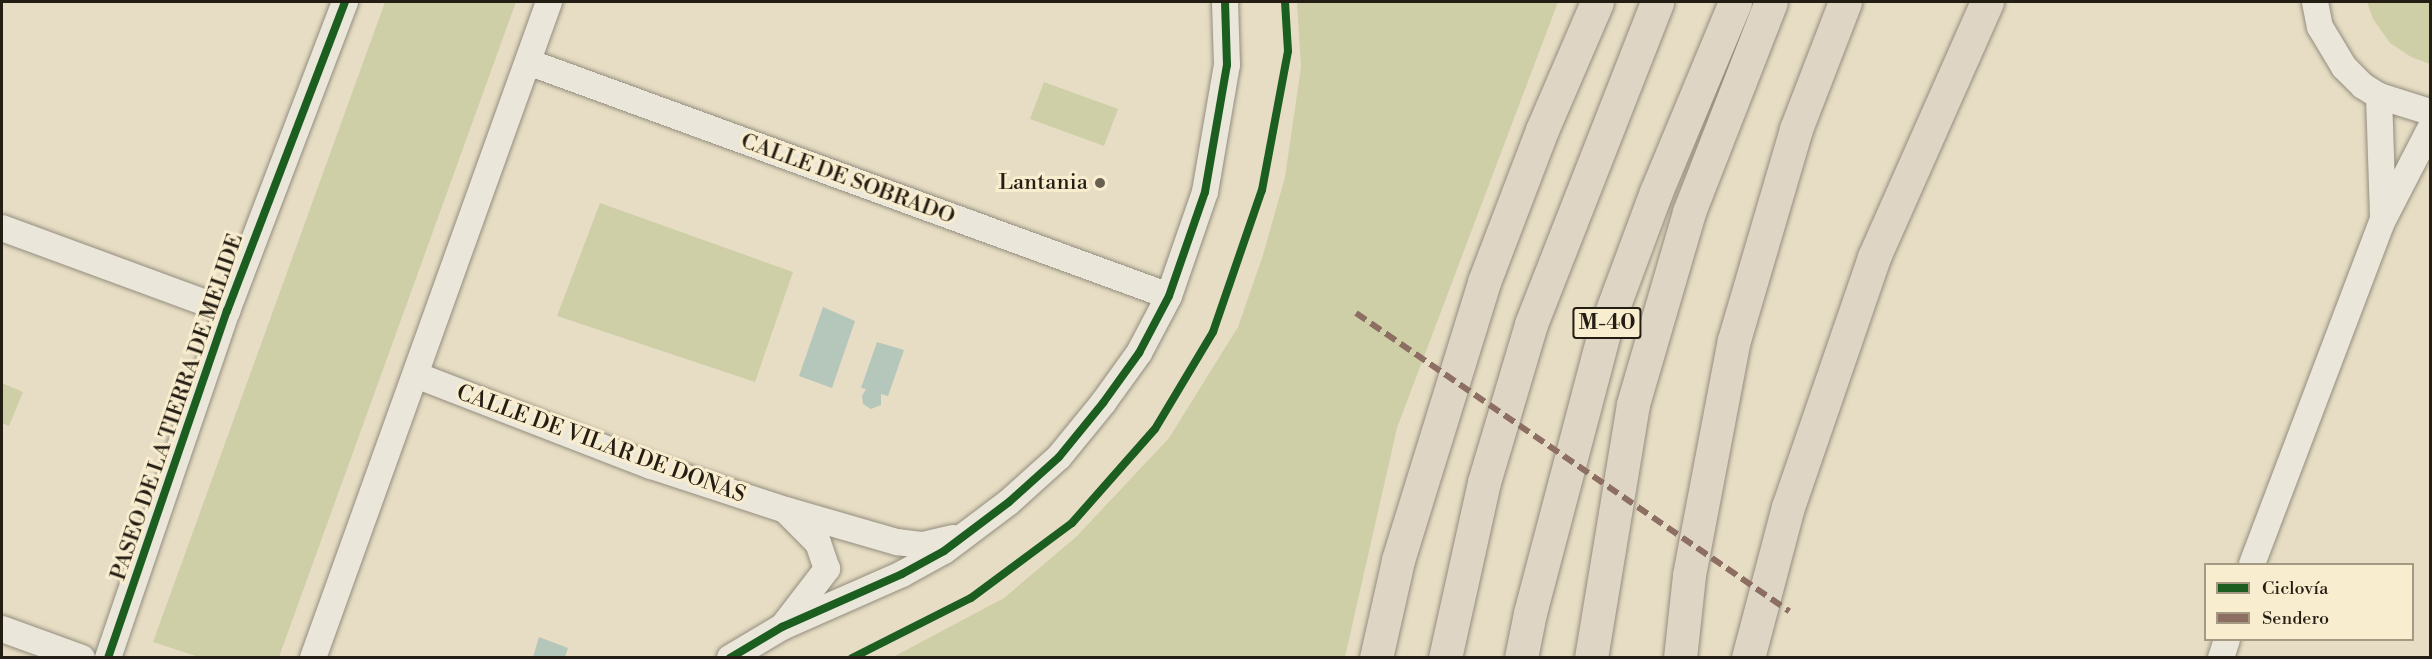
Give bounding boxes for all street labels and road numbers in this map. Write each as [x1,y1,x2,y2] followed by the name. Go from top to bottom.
[737,128,959,230] street label: CALLE DE SOBRADO
[105,230,249,584] street label: PASEO DE LA TIERRA DE MELIDE
[1571,305,1643,341] road number: M-40
[453,379,749,509] street label: CALLE DE VILAR DE DONAS

